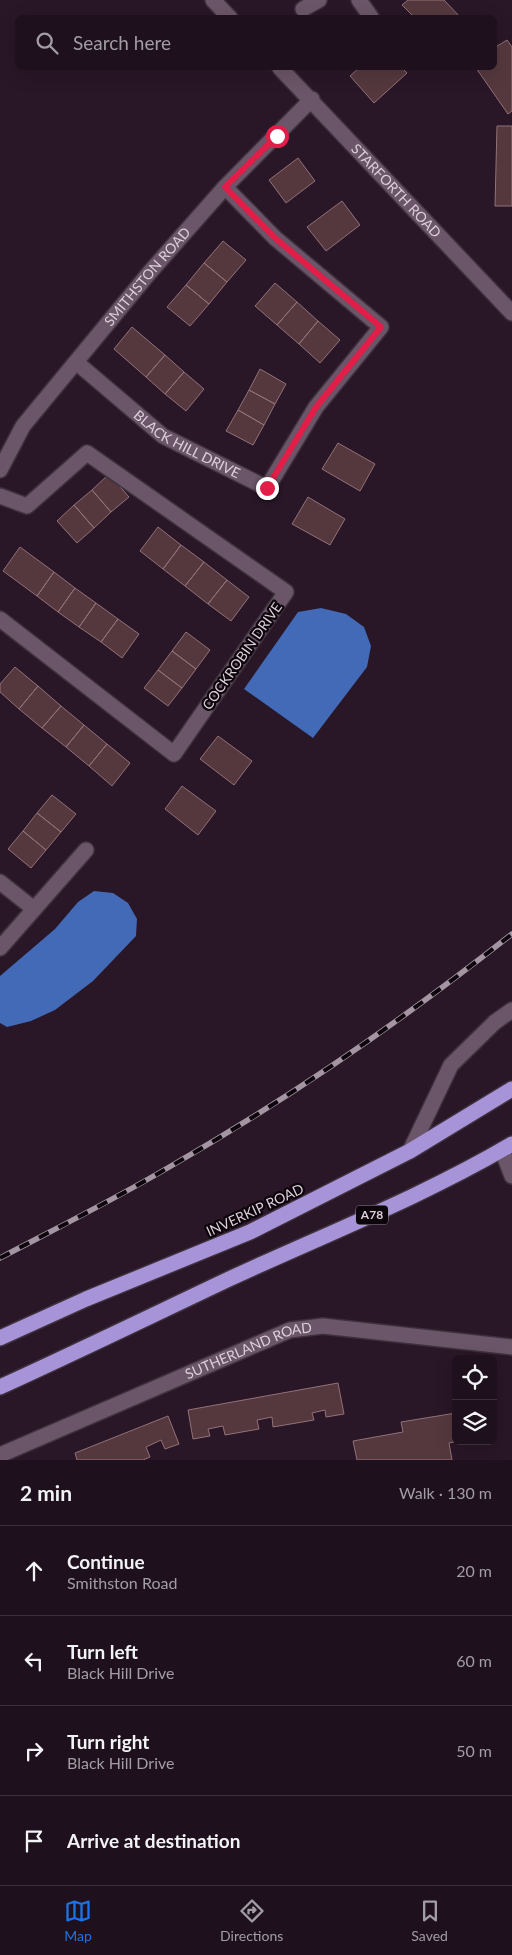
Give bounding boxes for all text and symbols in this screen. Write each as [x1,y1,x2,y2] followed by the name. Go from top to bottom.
[15,15,497,70] search box
[33,29,61,57] icon: search
[73,31,171,54] text: Search here
[266,125,289,148] route start
[348,140,445,241] street label: STARFORTH ROAD
[100,223,194,329] street label: SMITHSTON ROAD
[131,406,243,481] street label: BLACK HILL DRIVE
[256,477,279,500] route end
[198,599,285,713] street label: COCKROBIN DRIVE
[203,1180,306,1240] street label: INVERKIP ROAD
[356,1206,388,1224] road number: A78
[182,1318,313,1382] street label: SUTHERLAND ROAD
[452,1355,497,1445] map controls
[452,1355,497,1400] button: locate
[452,1400,497,1445] button: layers
[20,1480,72,1505] text: 2 min
[399,1483,492,1502] text: Walk · 130 m
[67,1550,145,1573] text: Continue
[20,1557,48,1585] icon: ahead
[456,1561,492,1580] text: 20 m
[67,1573,177,1592] text: Smithston Road
[67,1640,138,1663] text: Turn left
[20,1647,48,1675] icon: left
[456,1651,492,1670] text: 60 m
[67,1663,175,1682] text: Black Hill Drive
[67,1730,149,1753] text: Turn right
[20,1737,48,1765] icon: right
[456,1741,492,1760] text: 50 m
[67,1753,175,1772] text: Black Hill Drive
[20,1827,48,1855] icon: arrive
[67,1829,240,1852] text: Arrive at destination
[64,1897,92,1944] tab: Map
[220,1897,283,1944] tab: Directions
[411,1897,448,1944] tab: Saved

